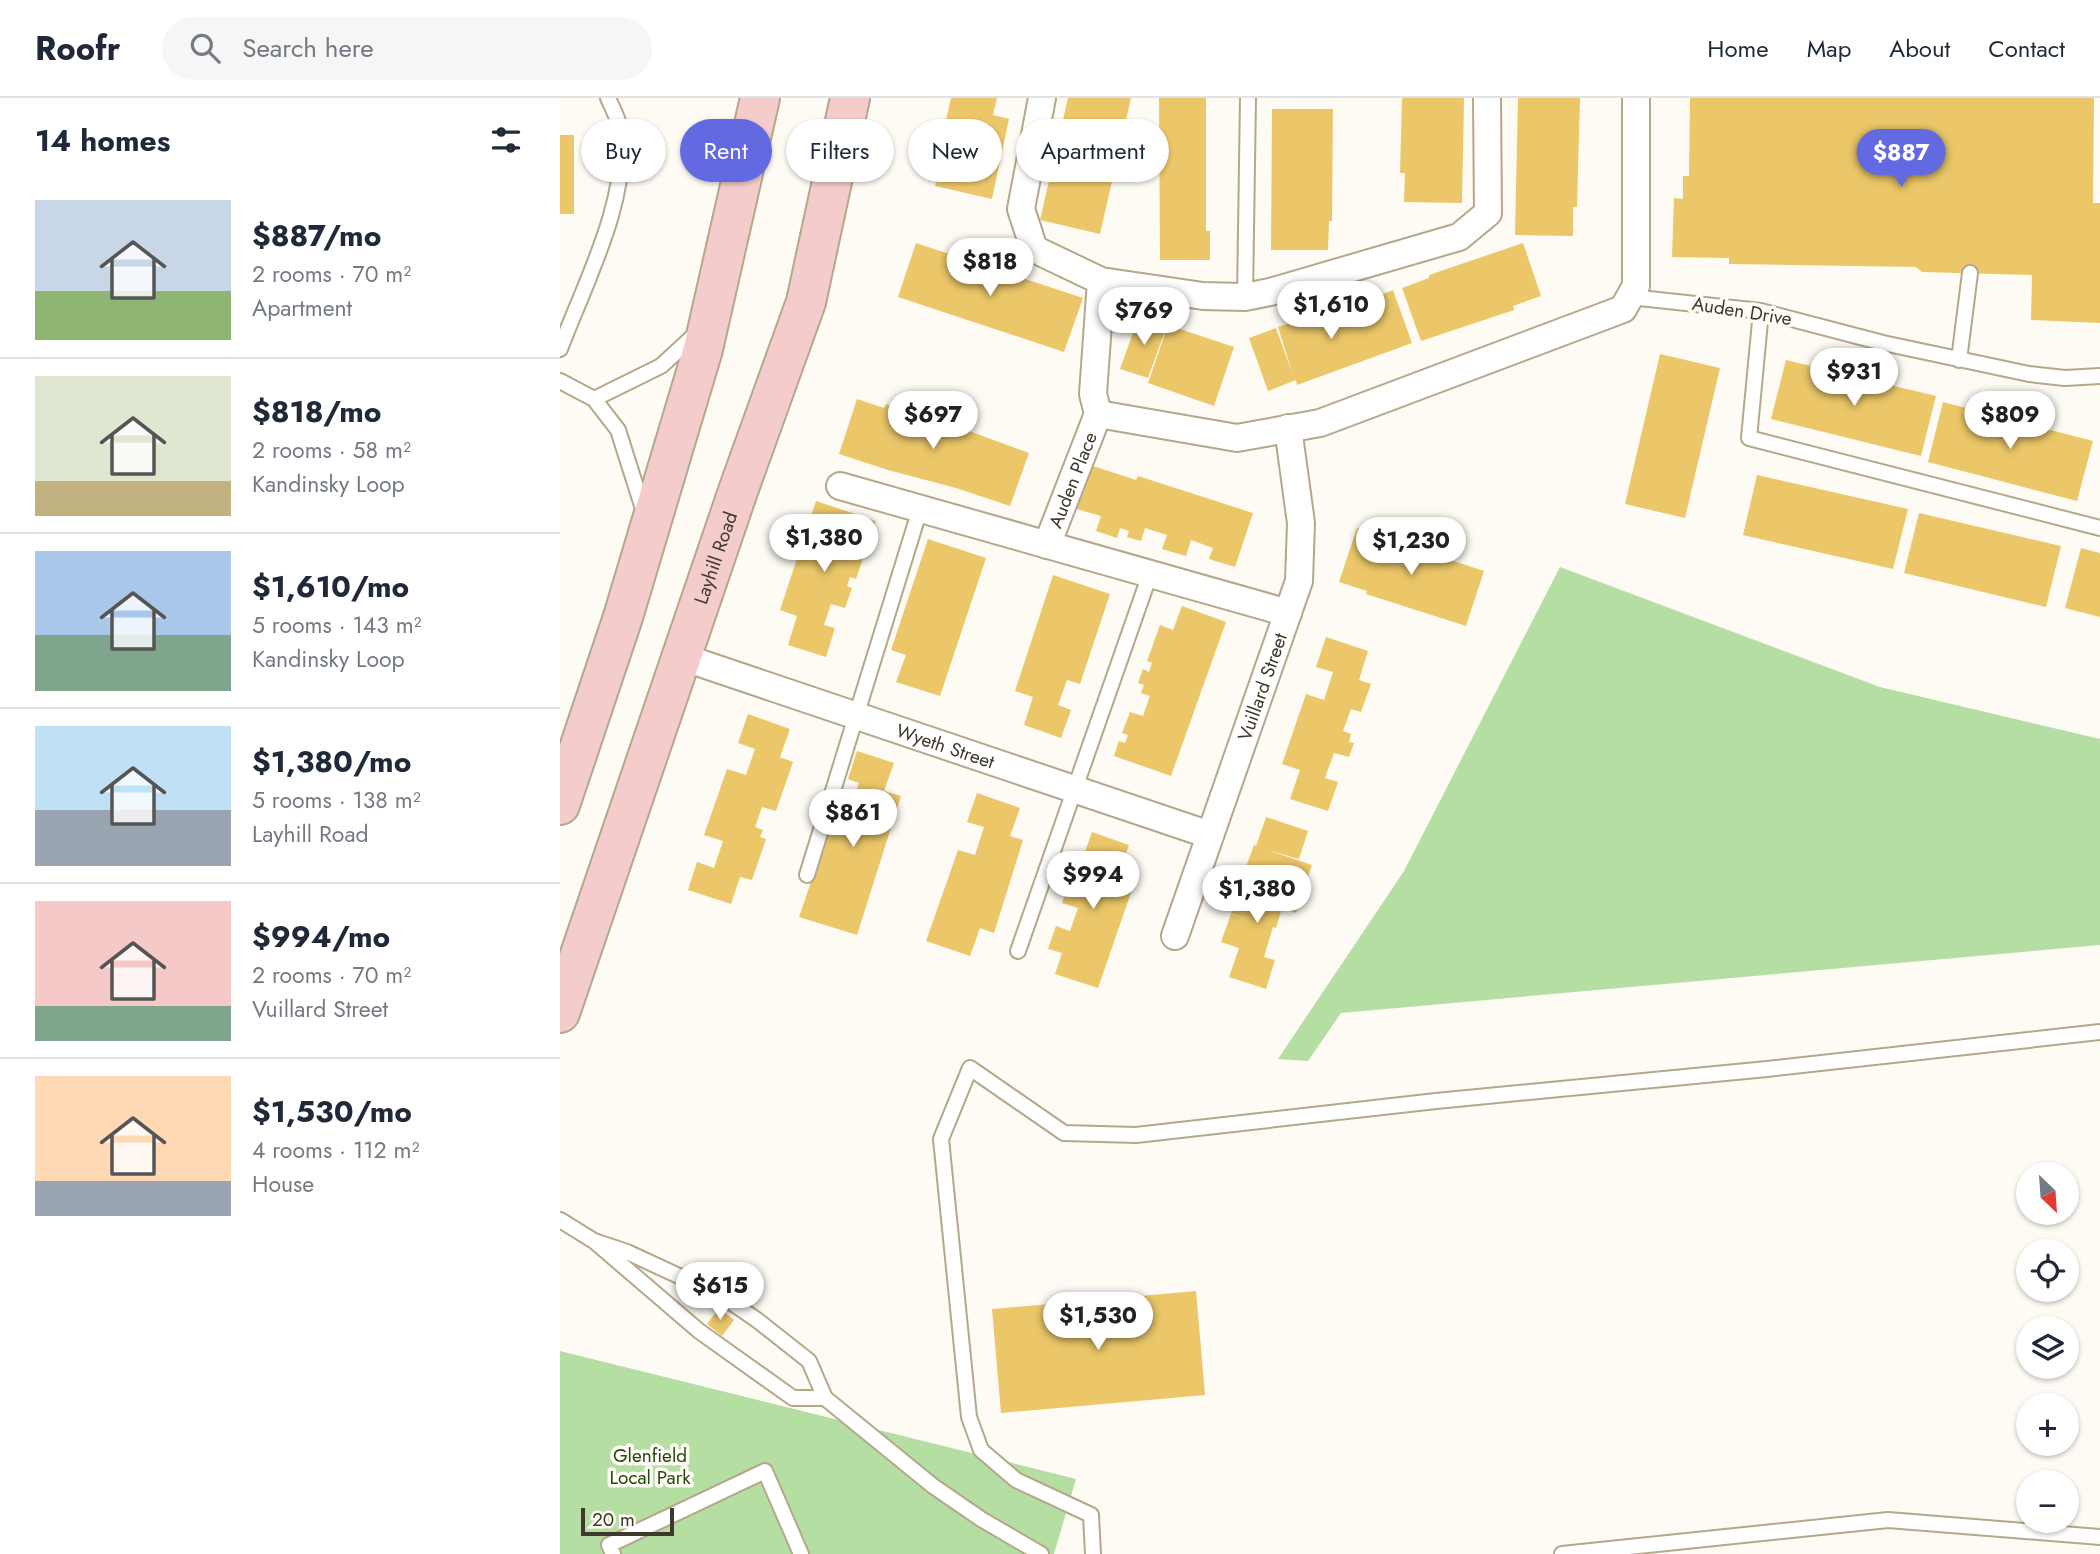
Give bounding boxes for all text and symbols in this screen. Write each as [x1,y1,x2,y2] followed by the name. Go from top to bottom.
[162,17,652,80] search box
[35,25,120,72] text: Roofr
[186,29,224,67] icon: search
[242,29,374,67] text: Search here
[1707,31,1769,66] text: Home
[1807,31,1851,66] text: Map
[1889,31,1950,66] text: About
[1988,31,2065,66] text: Contact
[35,119,170,162] text: 14 homes
[581,119,666,182] chip: Buy
[680,119,772,182] chip: Rent
[786,119,894,182] chip: Filters
[908,119,1002,182] chip: New
[1016,119,1169,182] chip: Apartment
[487,121,525,159] icon: filters
[1860,130,1942,189] pin: $887
[1873,135,1929,169] text: $887
[252,214,381,257] text: $887/mo
[91,228,175,312] icon: home
[949,238,1031,298] pin: $818
[963,244,1017,278] text: $818
[252,257,411,291] text: 2 rooms · 70 m²
[1274,282,1388,341] pin: $1,610
[1293,287,1369,321] text: $1,610
[1103,288,1185,347] pin: $769
[1690,290,1794,332] street label: Auden Drive
[252,291,352,325] text: Apartment
[1115,293,1173,327] text: $769
[1813,348,1895,408] pin: $931
[1826,354,1882,388] text: $931
[252,390,382,433] text: $818/mo
[892,392,974,451] pin: $697
[1969,392,2051,451] pin: $809
[904,397,962,431] text: $697
[1980,397,2040,431] text: $809
[91,404,175,488] icon: home
[1041,427,1103,532] street label: Auden Place
[252,433,411,467] text: 2 rooms · 58 m²
[252,467,405,501] text: Kandinsky Loop
[687,508,744,608] street label: Layhill Road
[767,514,881,574] pin: $1,380
[1354,518,1468,577] pin: $1,230
[785,520,863,554] text: $1,380
[1372,523,1450,557] text: $1,230
[252,565,409,608] text: $1,610/mo
[91,579,175,663] icon: home
[252,608,422,642] text: 5 rooms · 143 m²
[1231,629,1293,744] street label: Vuillard Street
[252,642,405,676] text: Kandinsky Loop
[893,717,999,775] street label: Wyeth Street
[252,740,411,783] text: $1,380/mo
[91,754,175,838] icon: home
[252,783,421,817] text: 5 rooms · 138 m²
[812,790,894,849] pin: $861
[825,795,881,829] text: $861
[252,817,369,851] text: Layhill Road
[1052,852,1134,911] pin: $994
[1062,857,1124,891] text: $994
[1200,866,1314,925] pin: $1,380
[1218,871,1296,905] text: $1,380
[252,915,390,958] text: $994/mo
[91,929,175,1013] icon: home
[252,958,411,992] text: 2 rooms · 70 m²
[252,992,388,1026] text: Vuillard Street
[252,1090,412,1133] text: $1,530/mo
[91,1104,175,1188] icon: home
[252,1133,419,1167] text: 4 rooms · 112 m²
[2016,1162,2079,1225] north arrow
[2016,1162,2079,1533] map controls
[252,1167,314,1201] text: House
[2016,1239,2079,1302] button: locate
[679,1262,761,1322] pin: $615
[692,1268,748,1302] text: $615
[1041,1292,1155,1352] pin: $1,530
[1059,1298,1137,1332] text: $1,530
[2016,1316,2079,1379] button: layers
[2016,1393,2079,1456] button: +
[609,1442,691,1491] park label: Glenfield Local Park
[2016,1470,2079,1533] button: −
[581,1505,674,1537] scale bar
[592,1506,635,1533] text: 20 m

